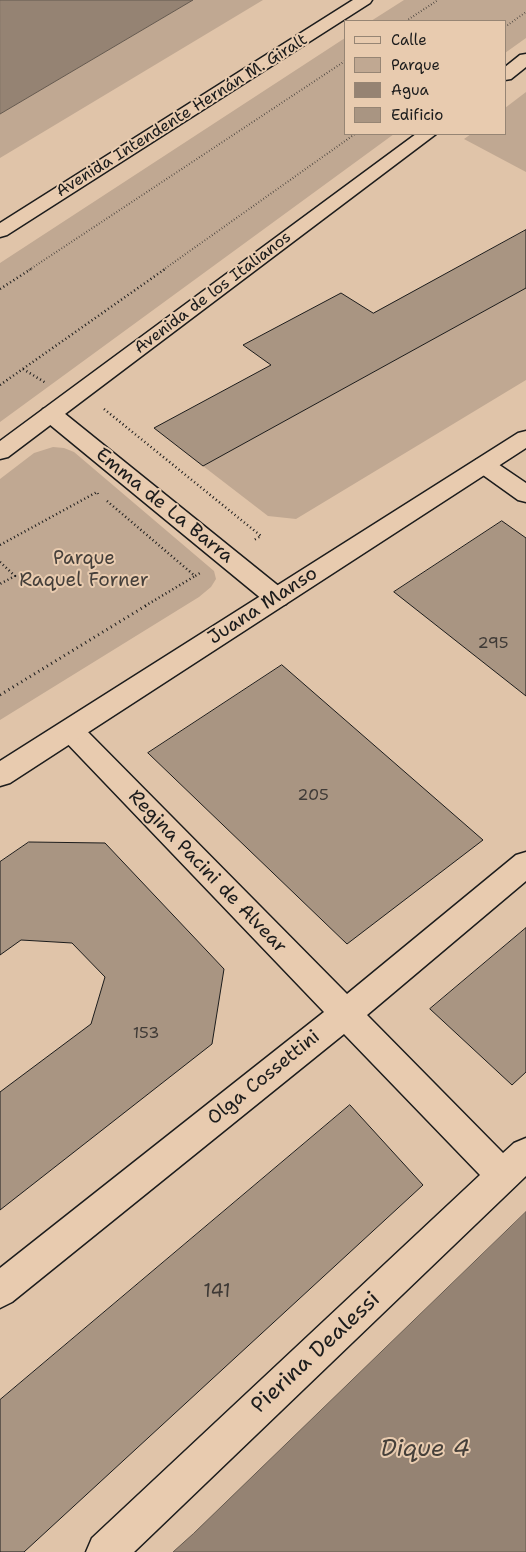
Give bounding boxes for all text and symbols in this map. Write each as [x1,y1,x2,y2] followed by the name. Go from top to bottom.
[344,20,506,135] legend
[53,30,311,202] street label: Avenida Intendente Hernán M. Giralt
[391,30,427,50] text: Calle
[391,55,440,75] text: Parque
[391,80,429,100] text: Agua
[391,105,443,125] text: Edificio
[131,228,295,358] street label: Avenida de los Italianos
[91,444,237,568] street label: Emma de La Barra
[19,548,149,592] park label: Parque Raquel Forner
[204,562,322,650] street label: Juana Manso
[477,634,509,654] house number: 295
[123,786,291,958] street label: Regina Pacini de Alvear
[297,786,329,806] house number: 205
[133,1024,159,1044] house number: 153
[203,1026,325,1130] street label: Olga Cossettini
[203,1281,231,1303] house number: 141
[246,1287,386,1419] street label: Pierina Dealessi
[381,1436,469,1464] water label: Dique 4

